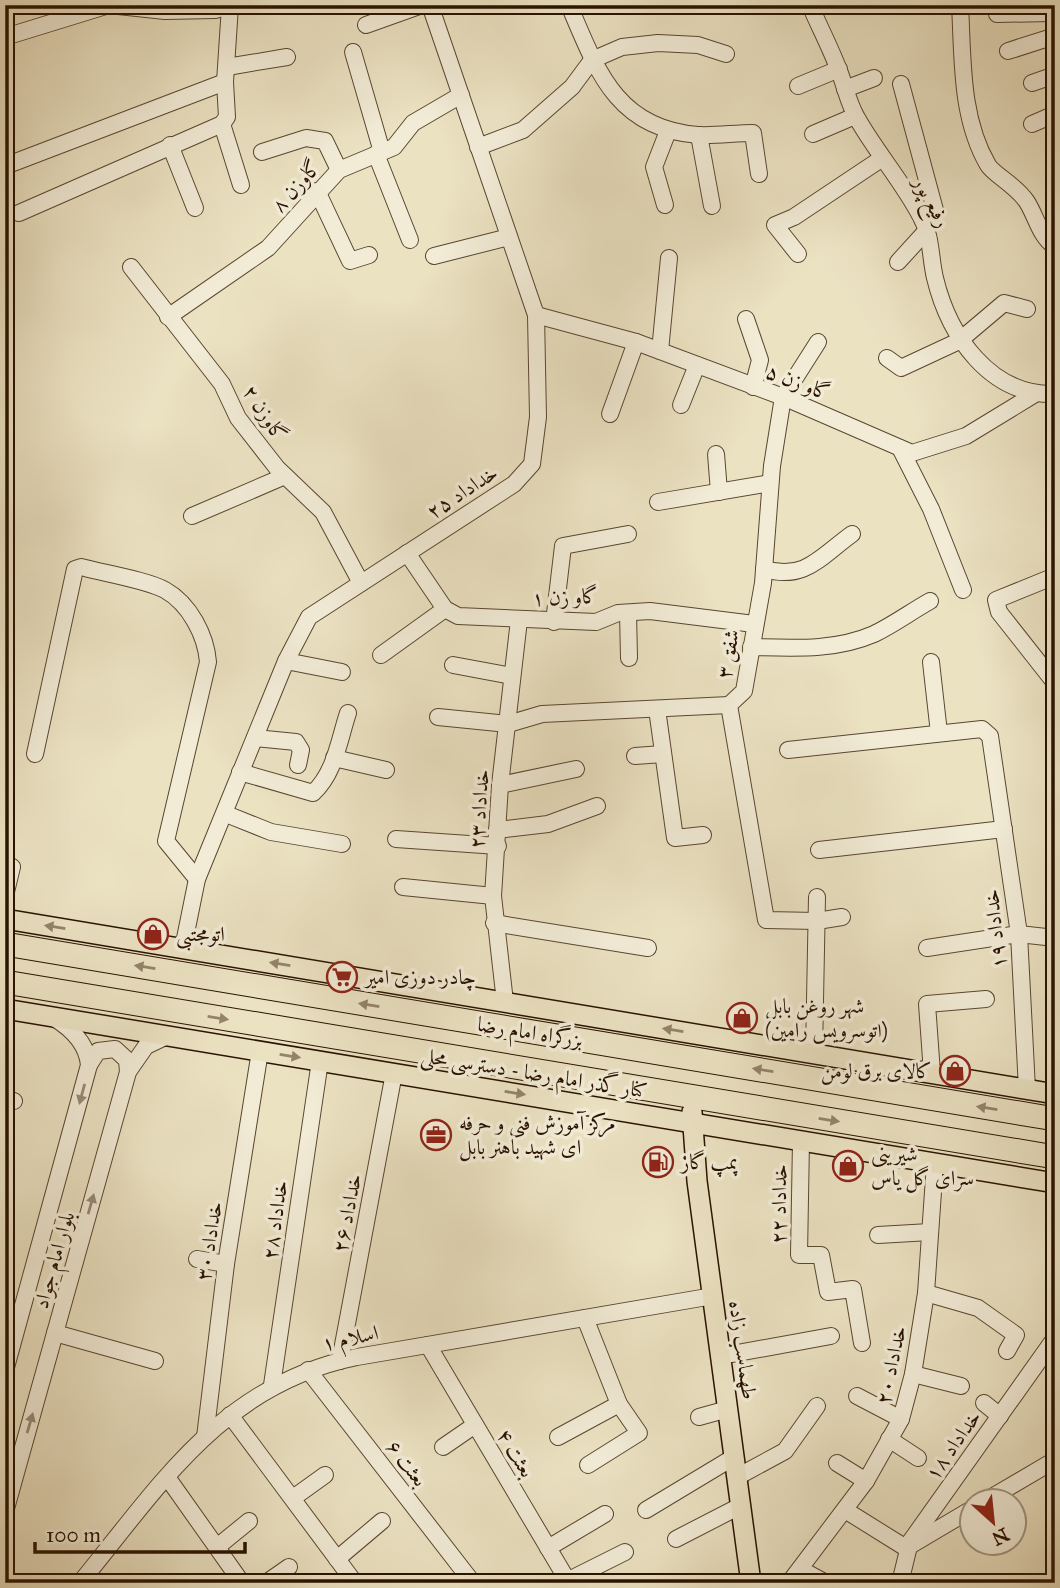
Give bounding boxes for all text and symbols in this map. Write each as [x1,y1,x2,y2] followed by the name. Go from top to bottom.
[266,154,326,218] street label: گاوزن ۸
[902,170,956,235] street label: رفیع پور
[762,358,834,406] street label: گاو زن ۵
[237,380,293,446] street label: گاوزن ۲
[421,459,503,525] street label: خداداد ۲۵
[531,583,599,611] street label: گاو زن ۱
[711,627,745,681] street label: شفق ۳
[463,768,495,850] street label: خداداد ۲۳
[978,888,1012,970] street label: خداداد ۱۹
[136,917,170,951] shop icon: اتومجتبی
[44,921,66,932] one-way arrow
[176,921,225,951] place label: اتومجتبی
[269,958,291,969] one-way arrow
[325,960,359,994] supermarket icon: چادر دوزی امیر
[134,961,156,972] one-way arrow
[363,964,476,991] place label: چادر دوزی امیر
[765,993,888,1044] place label: شهر روغن بابل (اتوسرویس رامین)
[358,999,380,1010] one-way arrow
[725,1001,759,1035] shop icon: شهر روغن بابل (اتوسرویس رامین)
[475,1010,585,1058] street label: بزرگراه امام رضا
[207,1013,229,1024] one-way arrow
[662,1024,684,1035] one-way arrow
[418,1040,649,1109] street label: کنار گذر امام رضا - دسترسی محلی
[279,1051,301,1062] one-way arrow
[938,1054,972,1088] shop icon: کالای برق لومن
[821,1058,932,1085] place label: کالای برق لومن
[752,1064,774,1075] one-way arrow
[76,1083,86,1104] one-way arrow
[504,1088,526,1099] one-way arrow
[976,1102,998,1113] one-way arrow
[459,1110,615,1162] place label: مرکز آموزش فنی و حرفه ای شهید باهنر بابل
[818,1115,840,1126] one-way arrow
[419,1118,453,1152] office icon: مرکز آموزش فنی و حرفه ای شهید باهنر بابل
[871,1141,974,1193] place label: شیرینی سرای گل یاس
[641,1145,675,1179] fuel station icon: پمپ گاز
[679,1149,738,1178] place label: پمپ گاز
[831,1149,865,1183] shop icon: شیرینی سرای گل یاس
[765,1164,793,1244] street label: خداداد ۲۲
[327,1171,367,1255] street label: خداداد ۲۶
[257,1179,293,1261] street label: خداداد ۲۸
[87,1193,97,1214] one-way arrow
[190,1200,228,1282] street label: خداداد ۳۰
[28,1208,85,1313] street label: بلوار امام جواد
[722,1299,763,1401] street label: طهماسب زاده
[319,1319,382,1362] street label: اسلام ۱
[870,1323,912,1407] street label: خداداد ۲۰
[919,1405,987,1485] street label: خداداد ۱۸
[25,1412,36,1434] one-way arrow
[491,1424,541,1482] street label: بعثت ۴
[381,1434,433,1492] street label: بعثت ۶
[958,1486,1028,1556] north arrow
[35,1511,245,1555] scale bar
[46,1522,101,1548] text: 100 m
[988,1523,1013,1551] text: N

